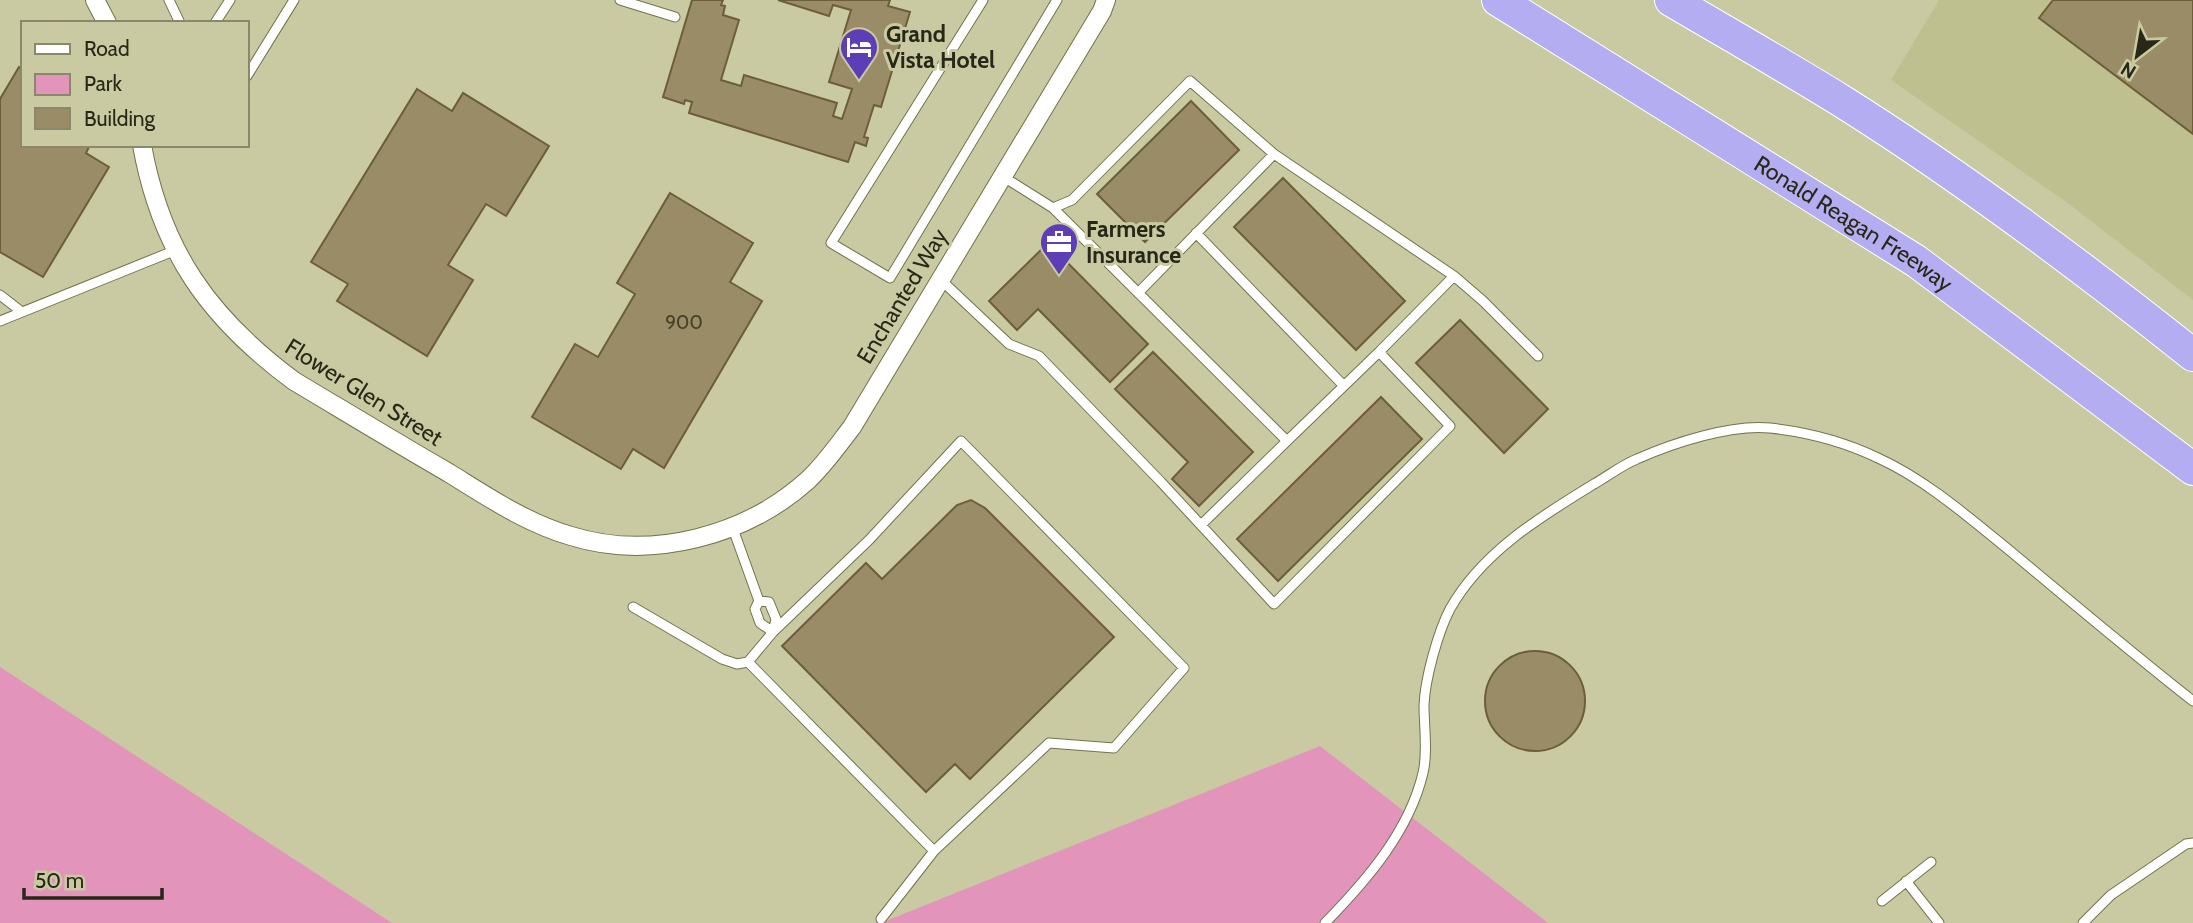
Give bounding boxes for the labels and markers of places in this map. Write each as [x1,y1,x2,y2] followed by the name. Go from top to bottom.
[886,20,995,74] place label: Grand Vista Hotel
[838,26,880,81] hotel icon: Grand Vista Hotel
[1086,215,1181,269] place label: Farmers Insurance
[1038,221,1080,276] office icon: Farmers Insurance

